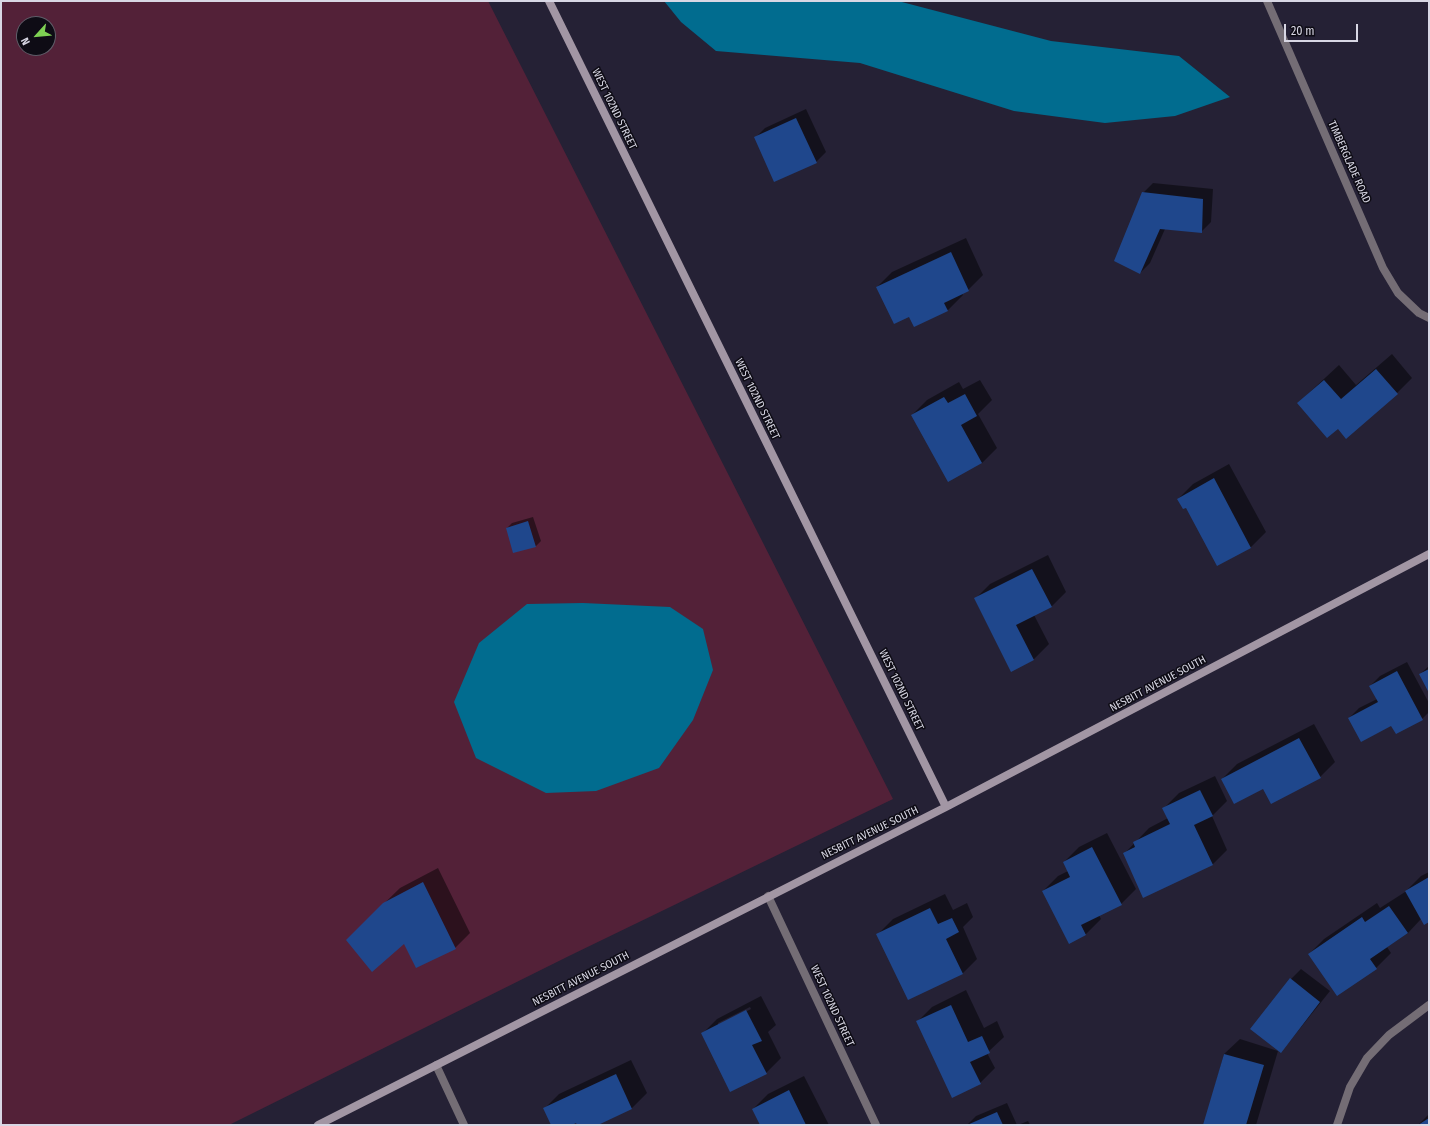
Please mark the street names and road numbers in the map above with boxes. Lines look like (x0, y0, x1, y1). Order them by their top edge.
street label: WEST 102ND STREET (589, 66, 639, 152)
street label: TIMBERGLADE ROAD (1325, 119, 1373, 205)
street label: WEST 102ND STREET (732, 356, 782, 442)
street label: WEST 102ND STREET (876, 647, 926, 733)
street label: NESBITT AVENUE SOUTH (1108, 653, 1208, 715)
street label: NESBITT AVENUE SOUTH (819, 804, 921, 862)
street label: NESBITT AVENUE SOUTH (530, 949, 632, 1009)
street label: WEST 102ND STREET (807, 963, 857, 1049)

